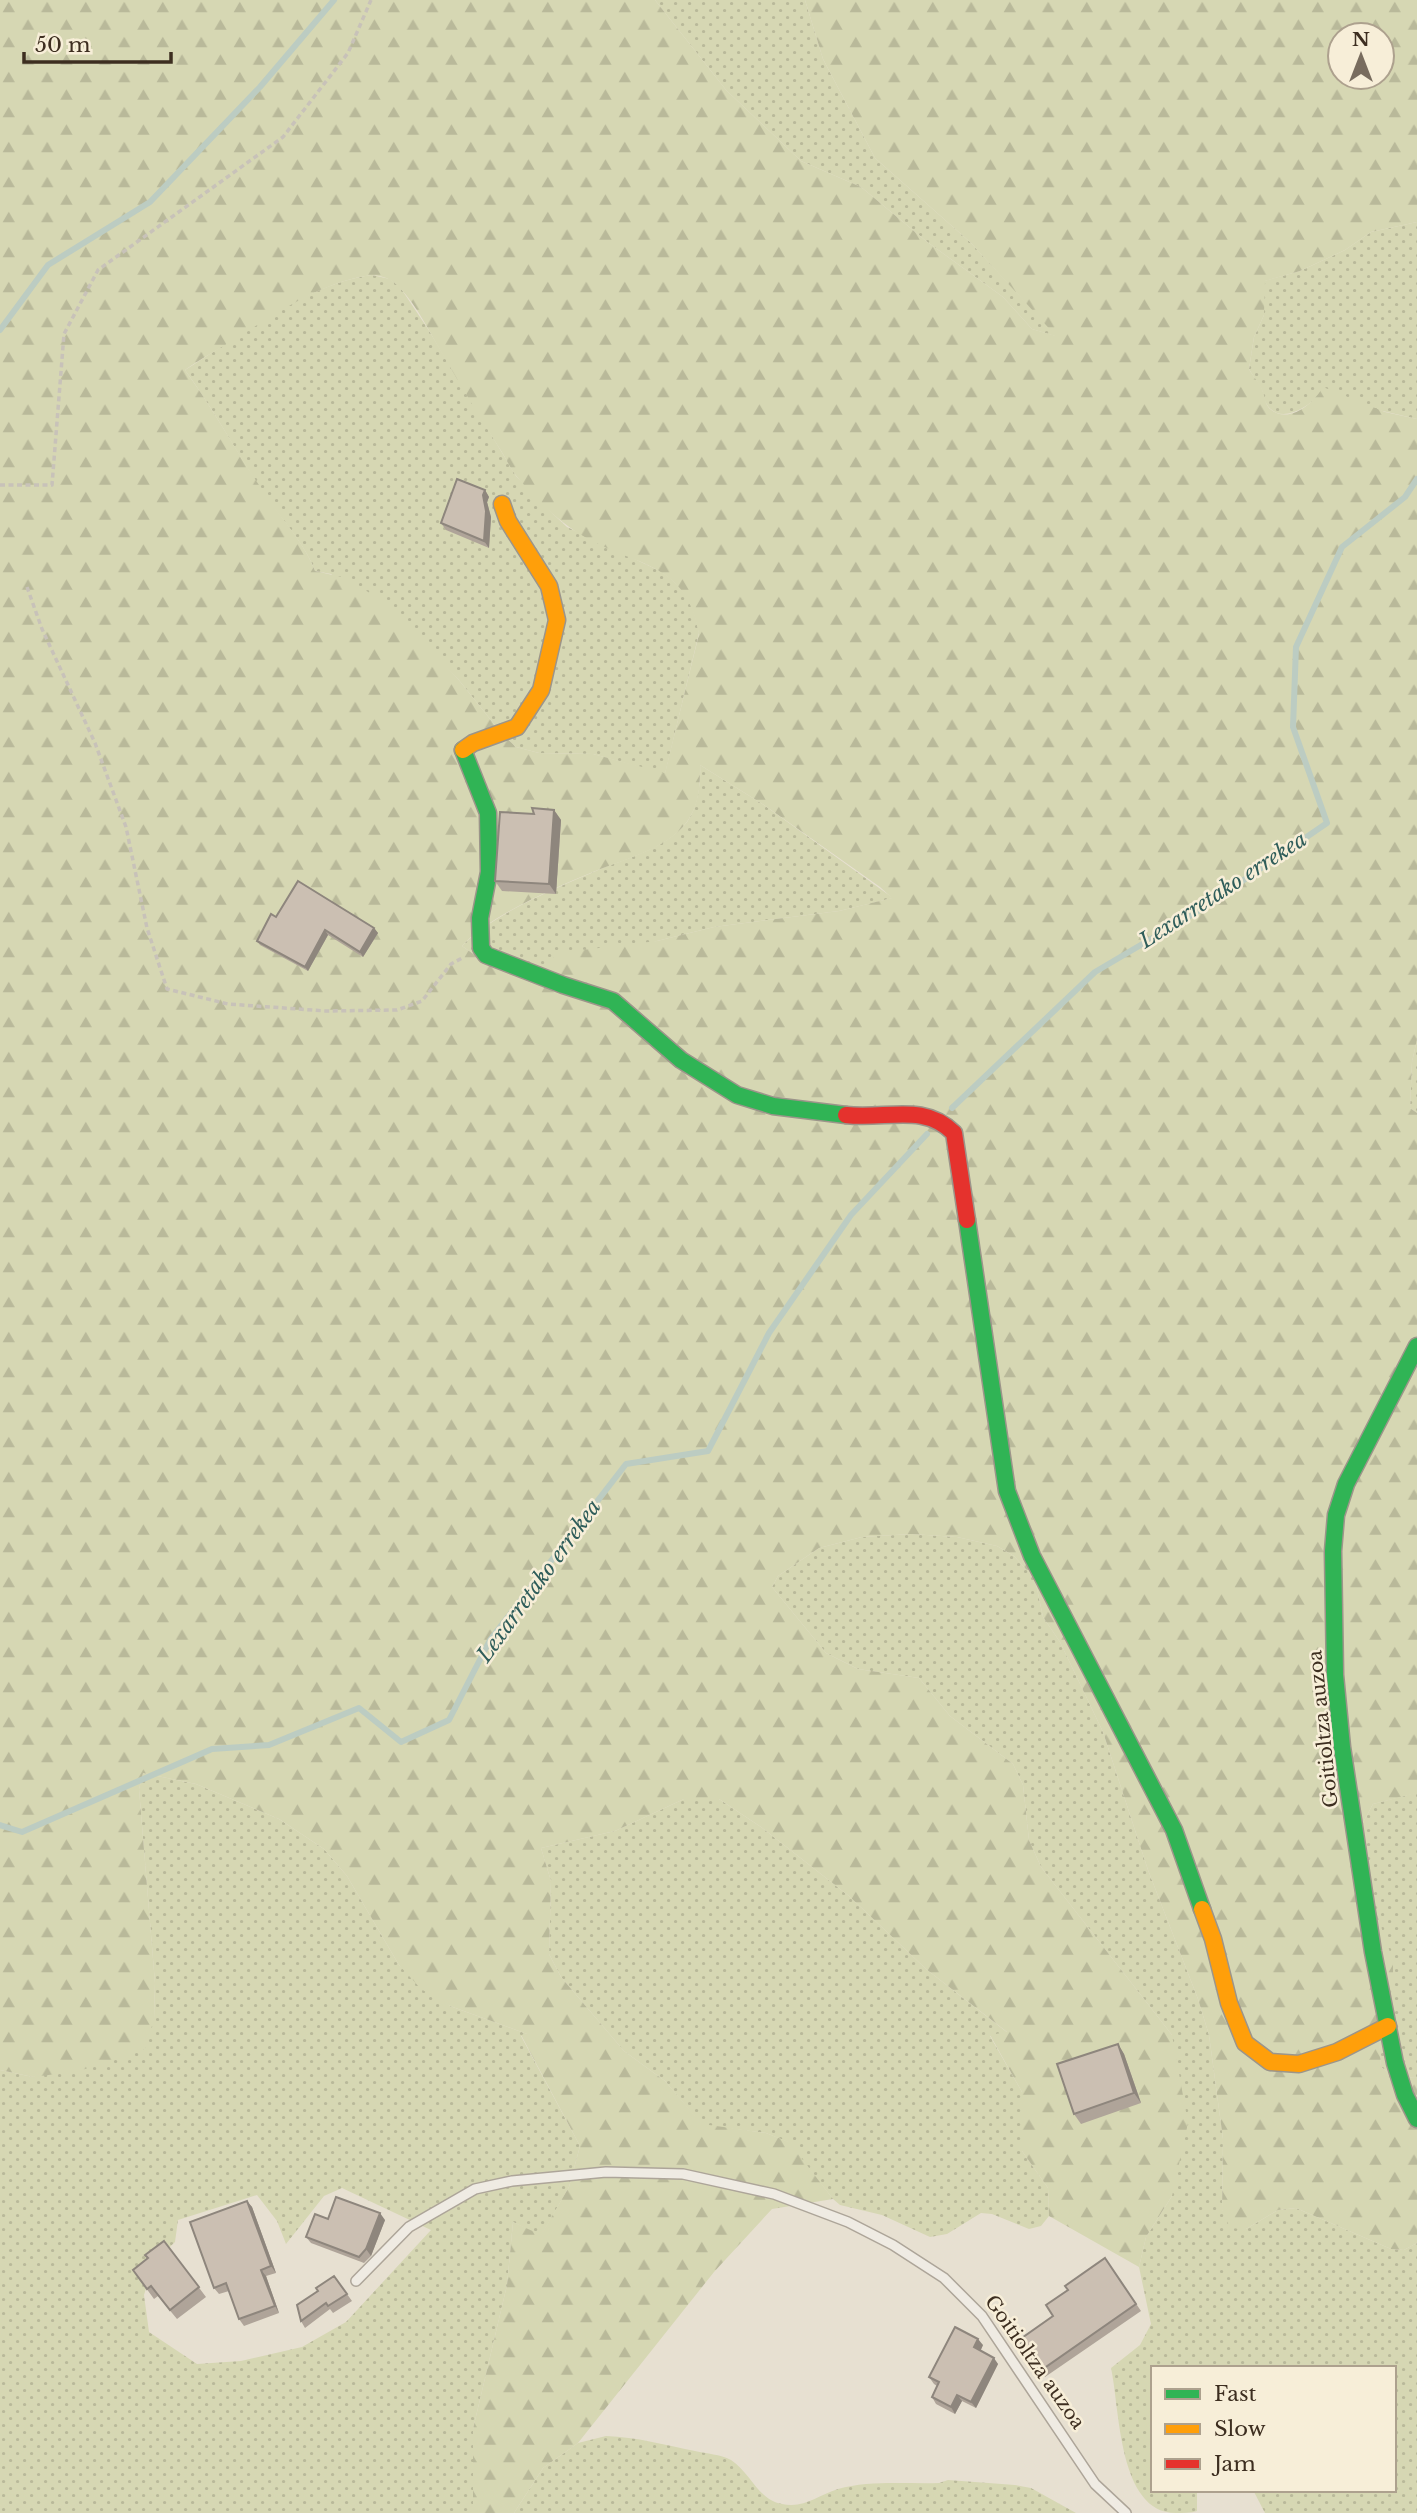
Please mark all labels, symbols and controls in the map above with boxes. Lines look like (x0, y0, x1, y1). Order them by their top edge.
scale bar (24, 21, 172, 65)
north arrow (1326, 21, 1396, 91)
text: N (1352, 28, 1370, 51)
text: 50 m (35, 32, 91, 58)
water label: Lexarretako errekea (1133, 826, 1312, 954)
water label: Lexarretako errekea (471, 1495, 607, 1668)
street label: Goitioltza auzoa (1303, 1649, 1343, 1809)
street label: Goitioltza auzoa (980, 2291, 1090, 2434)
legend (1151, 2366, 1396, 2492)
text: Fast (1214, 2381, 1256, 2407)
text: Slow (1214, 2416, 1266, 2442)
text: Jam (1211, 2451, 1256, 2477)

